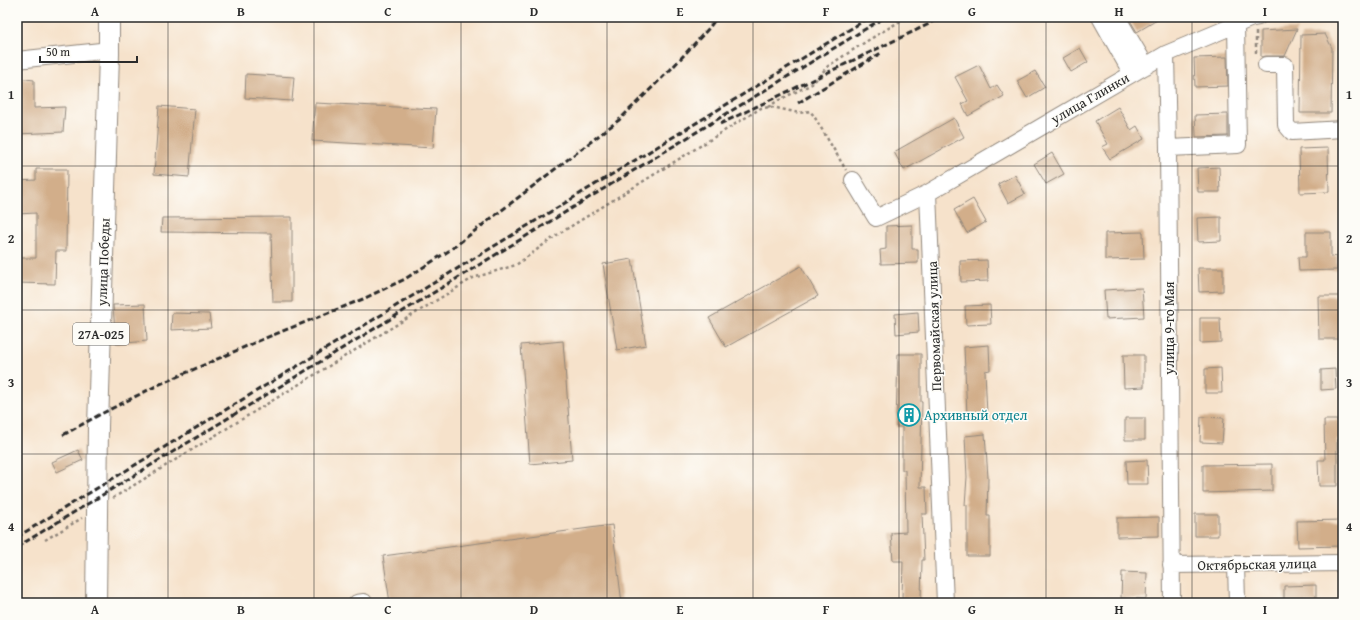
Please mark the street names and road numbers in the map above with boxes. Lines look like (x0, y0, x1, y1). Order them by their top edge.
street label: улица Глинки (1046, 67, 1133, 129)
street label: улица Победы (91, 217, 115, 307)
street label: Первомайская улица (922, 260, 946, 391)
street label: улица 9-го Мая (1159, 281, 1179, 376)
road number: 27А-025 (73, 323, 129, 345)
street label: Октябрьская улица (1197, 553, 1317, 575)

